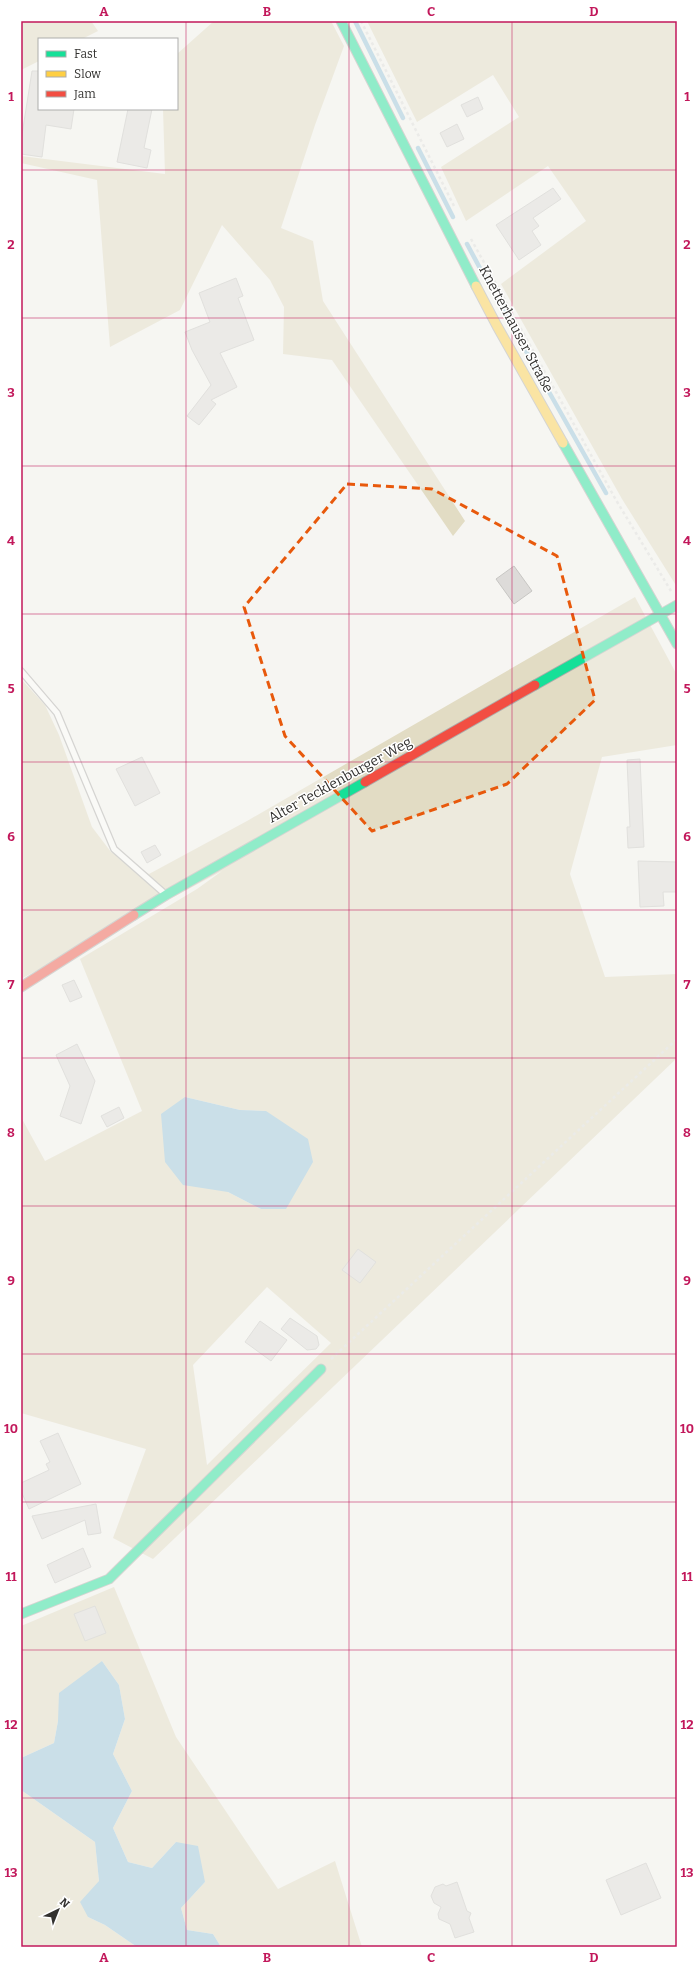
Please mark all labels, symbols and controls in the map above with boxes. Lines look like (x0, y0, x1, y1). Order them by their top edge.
text: A (99, 4, 109, 19)
text: B (263, 4, 271, 19)
text: C (427, 4, 435, 19)
text: D (589, 4, 599, 19)
legend (38, 38, 178, 110)
text: Fast (74, 47, 98, 61)
text: Slow (74, 67, 101, 81)
text: Jam (73, 87, 96, 101)
text: 1 (8, 89, 14, 104)
text: 1 (684, 89, 690, 104)
text: 2 (7, 237, 15, 252)
text: 2 (683, 237, 691, 252)
street label: Knetterhauser Straße (475, 263, 557, 395)
text: 3 (7, 385, 15, 400)
text: 3 (683, 385, 691, 400)
text: 4 (7, 533, 15, 548)
text: 4 (683, 533, 691, 548)
text: 5 (7, 681, 15, 696)
text: 5 (683, 681, 691, 696)
street label: Alter Tecklenburger Weg (265, 733, 415, 827)
text: 6 (7, 829, 15, 844)
text: 6 (683, 829, 691, 844)
text: 7 (8, 977, 15, 992)
text: 7 (684, 977, 691, 992)
text: 8 (7, 1125, 15, 1140)
text: 8 (683, 1125, 691, 1140)
text: 9 (7, 1273, 15, 1288)
text: 9 (683, 1273, 691, 1288)
text: 10 (4, 1421, 18, 1436)
text: 10 (680, 1421, 694, 1436)
text: 11 (5, 1569, 17, 1584)
text: 11 (681, 1569, 693, 1584)
text: 12 (5, 1717, 17, 1732)
text: 12 (681, 1717, 693, 1732)
text: 13 (4, 1865, 18, 1880)
text: 13 (680, 1865, 694, 1880)
north arrow (38, 1890, 78, 1930)
text: N (57, 1895, 72, 1911)
text: A (99, 1950, 109, 1965)
text: B (263, 1950, 271, 1965)
text: C (427, 1950, 435, 1965)
text: D (589, 1950, 599, 1965)

